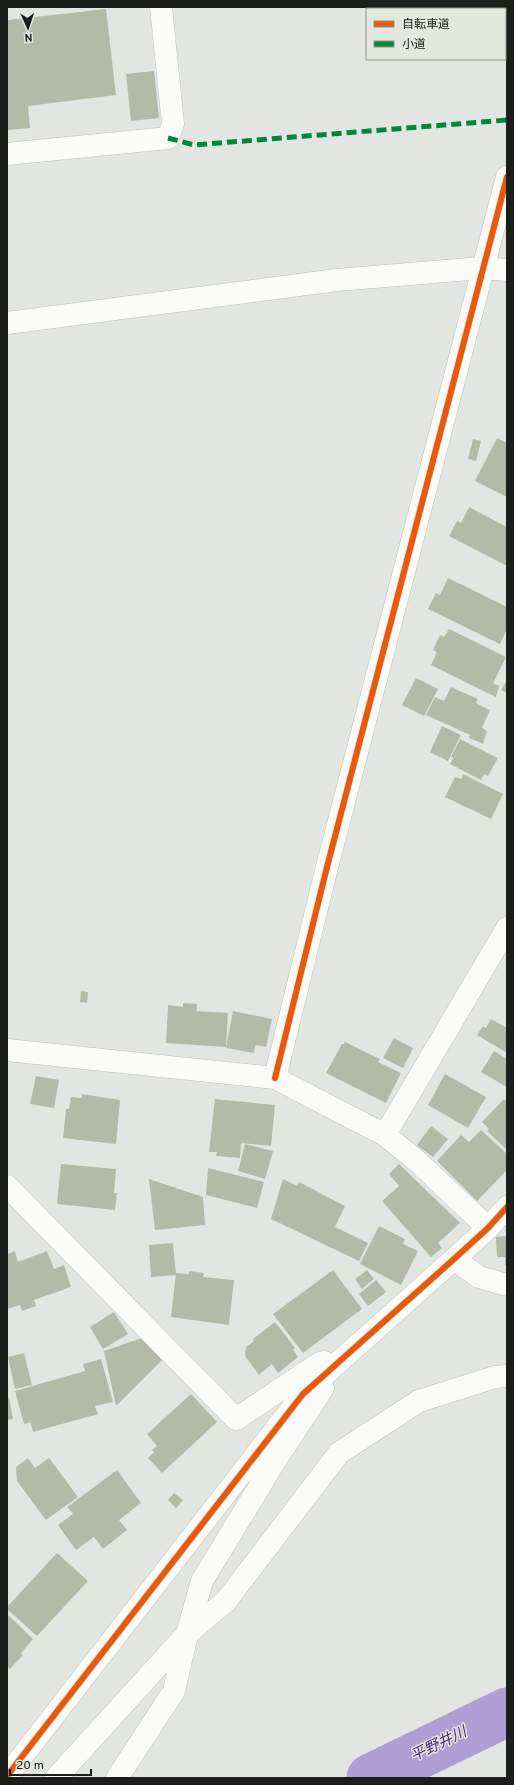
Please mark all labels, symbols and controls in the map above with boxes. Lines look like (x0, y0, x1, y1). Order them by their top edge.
north arrow (8, 8, 48, 48)
legend (366, 8, 506, 60)
text: 自転車道 (402, 17, 450, 33)
text: N (24, 30, 33, 44)
text: 小道 (402, 37, 426, 53)
water label: 平野井川 (408, 1722, 472, 1767)
scale bar (10, 1751, 91, 1777)
text: 20 m (16, 1758, 44, 1774)

